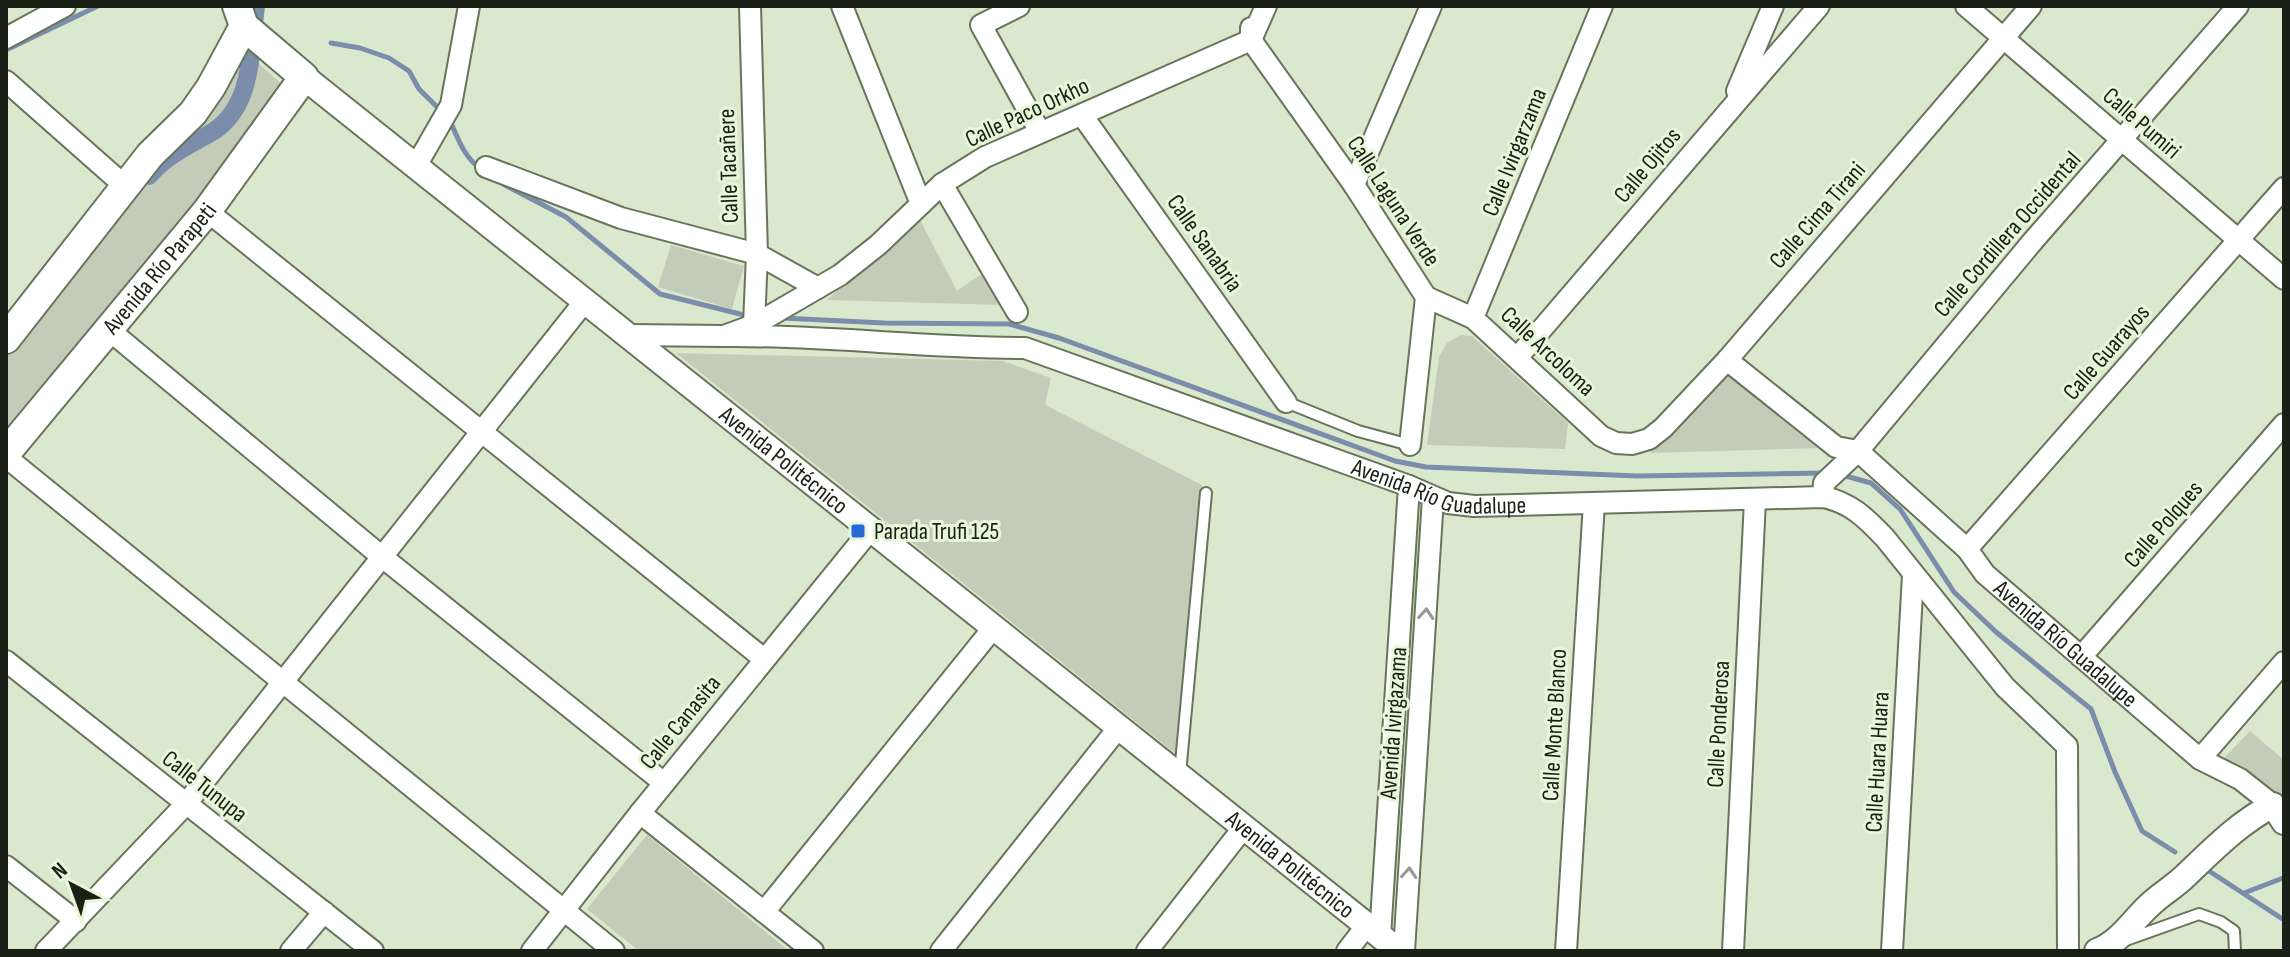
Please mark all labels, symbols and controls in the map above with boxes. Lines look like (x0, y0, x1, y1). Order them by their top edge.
street label: Calle Paco Orkho (961, 71, 1094, 154)
street label: Calle Pumiri (2097, 82, 2187, 165)
street label: Calle Ivirgarzama (1476, 84, 1553, 220)
street label: Calle Tacañere (712, 108, 745, 224)
street label: Calle Ojitos (1608, 122, 1687, 209)
street label: Calle Laguna Verde (1341, 131, 1447, 272)
street label: Calle Cordillera Occidental (1928, 146, 2087, 323)
street label: Calle Cima Tirani (1763, 156, 1872, 275)
street label: Calle Sanabria (1160, 189, 1249, 298)
street label: Avenida Río Parapeti (96, 198, 223, 341)
street label: Calle Guarayos (2057, 299, 2156, 406)
street label: Calle Arcoloma (1494, 300, 1601, 402)
street label: Avenida Politécnico (713, 400, 854, 521)
street label: Avenida Río Guadalupe (1347, 452, 1527, 521)
street label: Calle Polques (2118, 475, 2209, 574)
place label: Parada Trufi 125 (874, 517, 999, 546)
marker: Parada Trufi 125 (849, 522, 867, 540)
street label: Avenida Río Guadalupe (1987, 573, 2143, 714)
one-way arrow (1417, 607, 1434, 620)
street label: Avenida Ivirgazama (1374, 646, 1413, 801)
street label: Calle Monte Blanco (1536, 648, 1573, 802)
street label: Calle Ponderosa (1701, 660, 1736, 788)
street label: Calle Canasita (634, 670, 727, 775)
street label: Calle Huara Huara (1859, 691, 1896, 833)
street label: Calle Tunupa (156, 744, 253, 829)
street label: Avenida Politécnico (1219, 804, 1360, 925)
north arrow (32, 845, 112, 925)
text: N (47, 857, 73, 885)
one-way arrow (1400, 866, 1417, 879)

